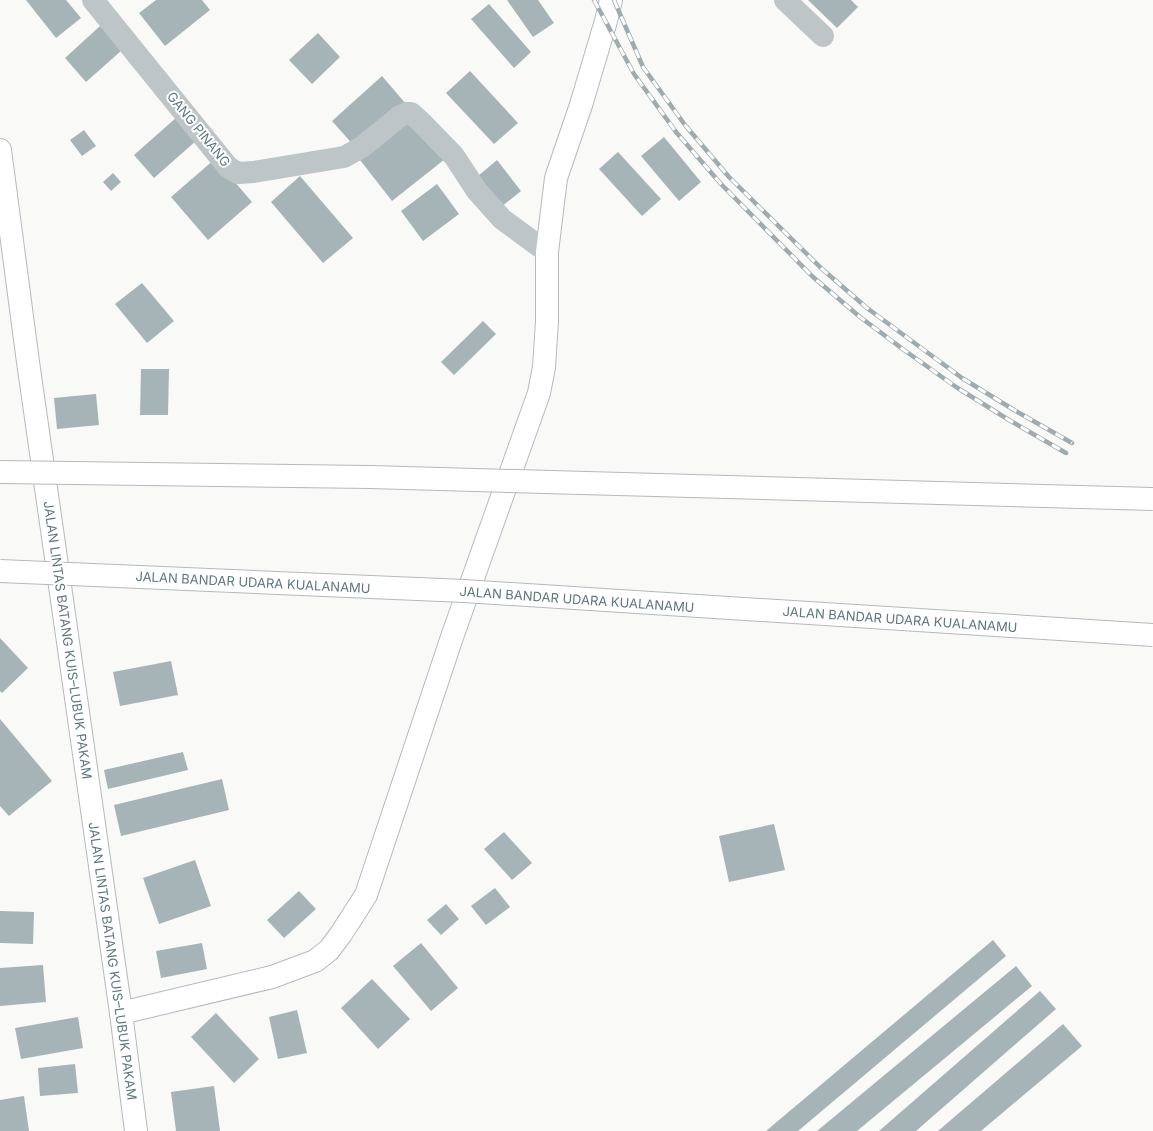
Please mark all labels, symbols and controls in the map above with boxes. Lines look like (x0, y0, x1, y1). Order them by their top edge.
street label: GANG PINANG (164, 88, 234, 170)
street label: JALAN LINTAS BATANG KUIS–LUBUK PAKAM (41, 500, 95, 780)
street label: JALAN BANDAR UDARA KUALANAMU (135, 568, 371, 596)
street label: JALAN BANDAR UDARA KUALANAMU (459, 583, 695, 615)
street label: JALAN BANDAR UDARA KUALANAMU (782, 603, 1018, 635)
street label: JALAN LINTAS BATANG KUIS–LUBUK PAKAM (86, 821, 140, 1101)

